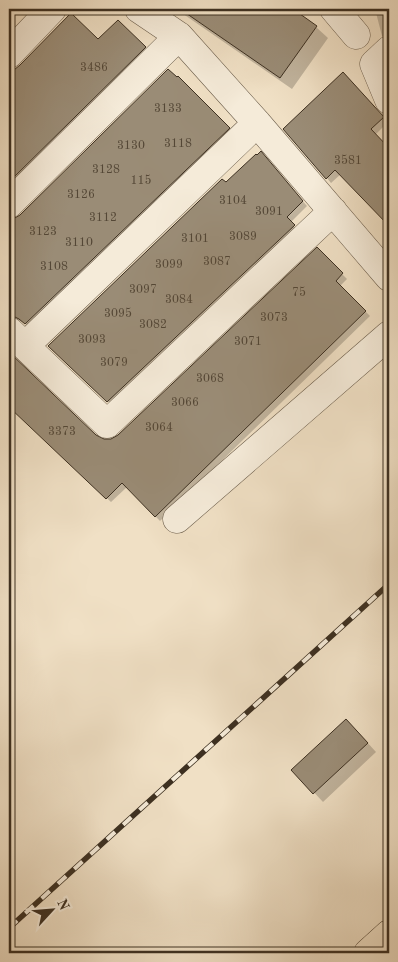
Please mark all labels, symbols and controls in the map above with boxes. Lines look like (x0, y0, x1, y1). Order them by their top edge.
house number: 3486 (80, 62, 108, 74)
house number: 3133 (154, 103, 182, 115)
house number: 3118 (164, 138, 192, 150)
house number: 3130 (117, 140, 145, 152)
house number: 3581 (334, 154, 362, 167)
house number: 3128 (92, 164, 120, 176)
house number: 115 (131, 174, 151, 187)
house number: 3126 (67, 189, 95, 201)
house number: 3104 (219, 195, 247, 207)
house number: 3091 (255, 206, 283, 218)
house number: 3112 (89, 212, 117, 224)
house number: 3123 (29, 226, 57, 238)
house number: 3089 (229, 231, 257, 243)
house number: 3101 (181, 233, 209, 245)
house number: 3110 (65, 237, 93, 249)
house number: 3087 (203, 256, 231, 268)
house number: 3099 (155, 259, 183, 271)
house number: 3108 (40, 261, 68, 273)
house number: 3097 (129, 284, 157, 296)
house number: 75 (292, 286, 306, 299)
house number: 3084 (165, 294, 193, 306)
house number: 3095 (104, 307, 132, 320)
house number: 3073 (260, 312, 288, 324)
house number: 3082 (139, 319, 167, 331)
house number: 3093 (78, 334, 106, 346)
house number: 3071 (234, 336, 262, 348)
house number: 3079 (100, 357, 128, 369)
house number: 3068 (196, 373, 224, 385)
house number: 3066 (171, 397, 199, 409)
house number: 3064 (145, 422, 173, 434)
house number: 3373 (48, 426, 76, 438)
north arrow (28, 884, 78, 934)
text: N (54, 897, 72, 913)

